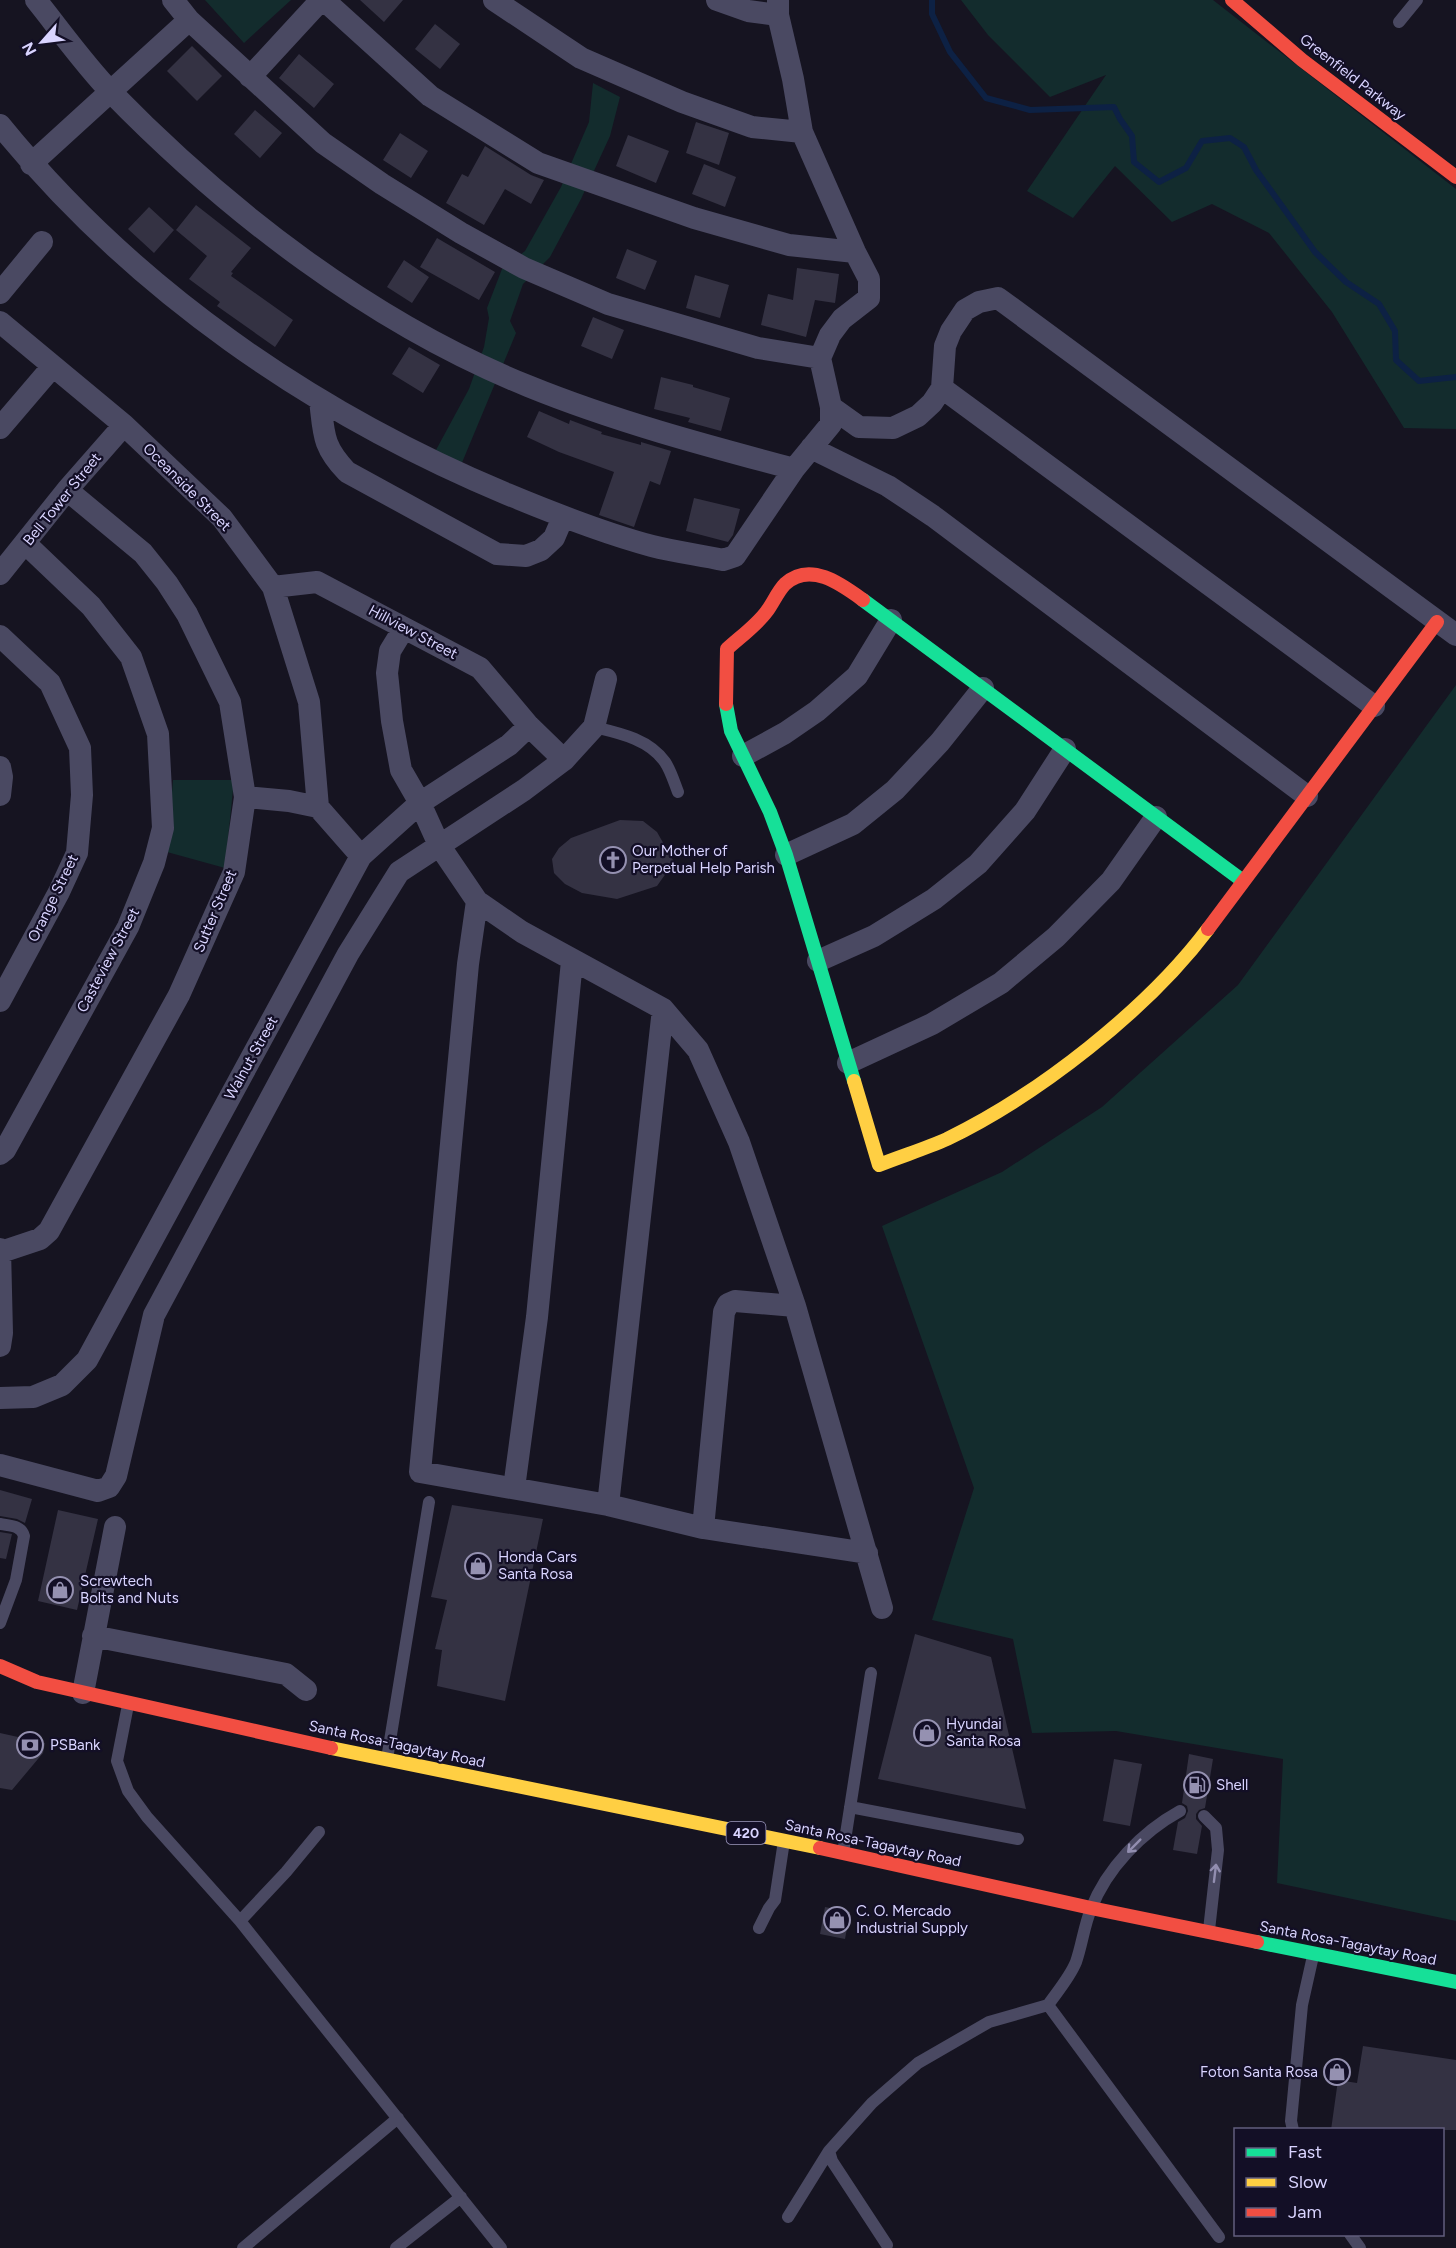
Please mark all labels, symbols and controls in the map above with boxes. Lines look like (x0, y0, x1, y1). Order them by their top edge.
north arrow (12, 12, 72, 72)
street label: Greenfield Parkway (1296, 30, 1410, 124)
text: N (18, 39, 40, 59)
street label: Oceanside Street (139, 439, 235, 535)
street label: Bell Tower Street (19, 449, 105, 549)
street label: Hillview Street (365, 601, 461, 663)
place label: Our Mother of Perpetual Help Parish (632, 842, 775, 877)
church icon: Our Mother of Perpetual Help Parish (598, 845, 628, 875)
street label: Orange Street (24, 851, 82, 945)
street label: Sutter Street (190, 867, 241, 955)
street label: Casteview Street (73, 904, 143, 1015)
street label: Walnut Street (221, 1013, 282, 1103)
place label: Honda Cars Santa Rosa (498, 1548, 577, 1583)
shop icon: Honda Cars Santa Rosa (463, 1551, 493, 1581)
place label: Screwtech Bolts and Nuts (80, 1572, 179, 1607)
shop icon: Screwtech Bolts and Nuts (45, 1575, 75, 1605)
place label: Hyundai Santa Rosa (946, 1715, 1021, 1750)
street label: Santa Rosa-Tagaytay Road (307, 1717, 487, 1771)
shop icon: Hyundai Santa Rosa (912, 1718, 942, 1748)
bank icon: PSBank (15, 1730, 45, 1760)
place label: PSBank (50, 1736, 101, 1754)
fuel station icon: Shell (1182, 1770, 1212, 1800)
place label: Shell (1216, 1776, 1248, 1794)
street label: Santa Rosa-Tagaytay Road (783, 1816, 963, 1870)
road number: 420 (726, 1822, 766, 1844)
one-way arrow (1127, 1839, 1141, 1854)
one-way arrow (1210, 1863, 1221, 1883)
place label: C. O. Mercado Industrial Supply (856, 1902, 968, 1937)
shop icon: C. O. Mercado Industrial Supply (822, 1905, 852, 1935)
street label: Santa Rosa-Tagaytay Road (1258, 1917, 1438, 1969)
shop icon: Foton Santa Rosa (1322, 2057, 1352, 2087)
place label: Foton Santa Rosa (1200, 2063, 1318, 2081)
legend (1234, 2128, 1444, 2236)
text: Fast (1288, 2141, 1322, 2163)
text: Slow (1288, 2171, 1327, 2193)
text: Jam (1288, 2201, 1322, 2223)

